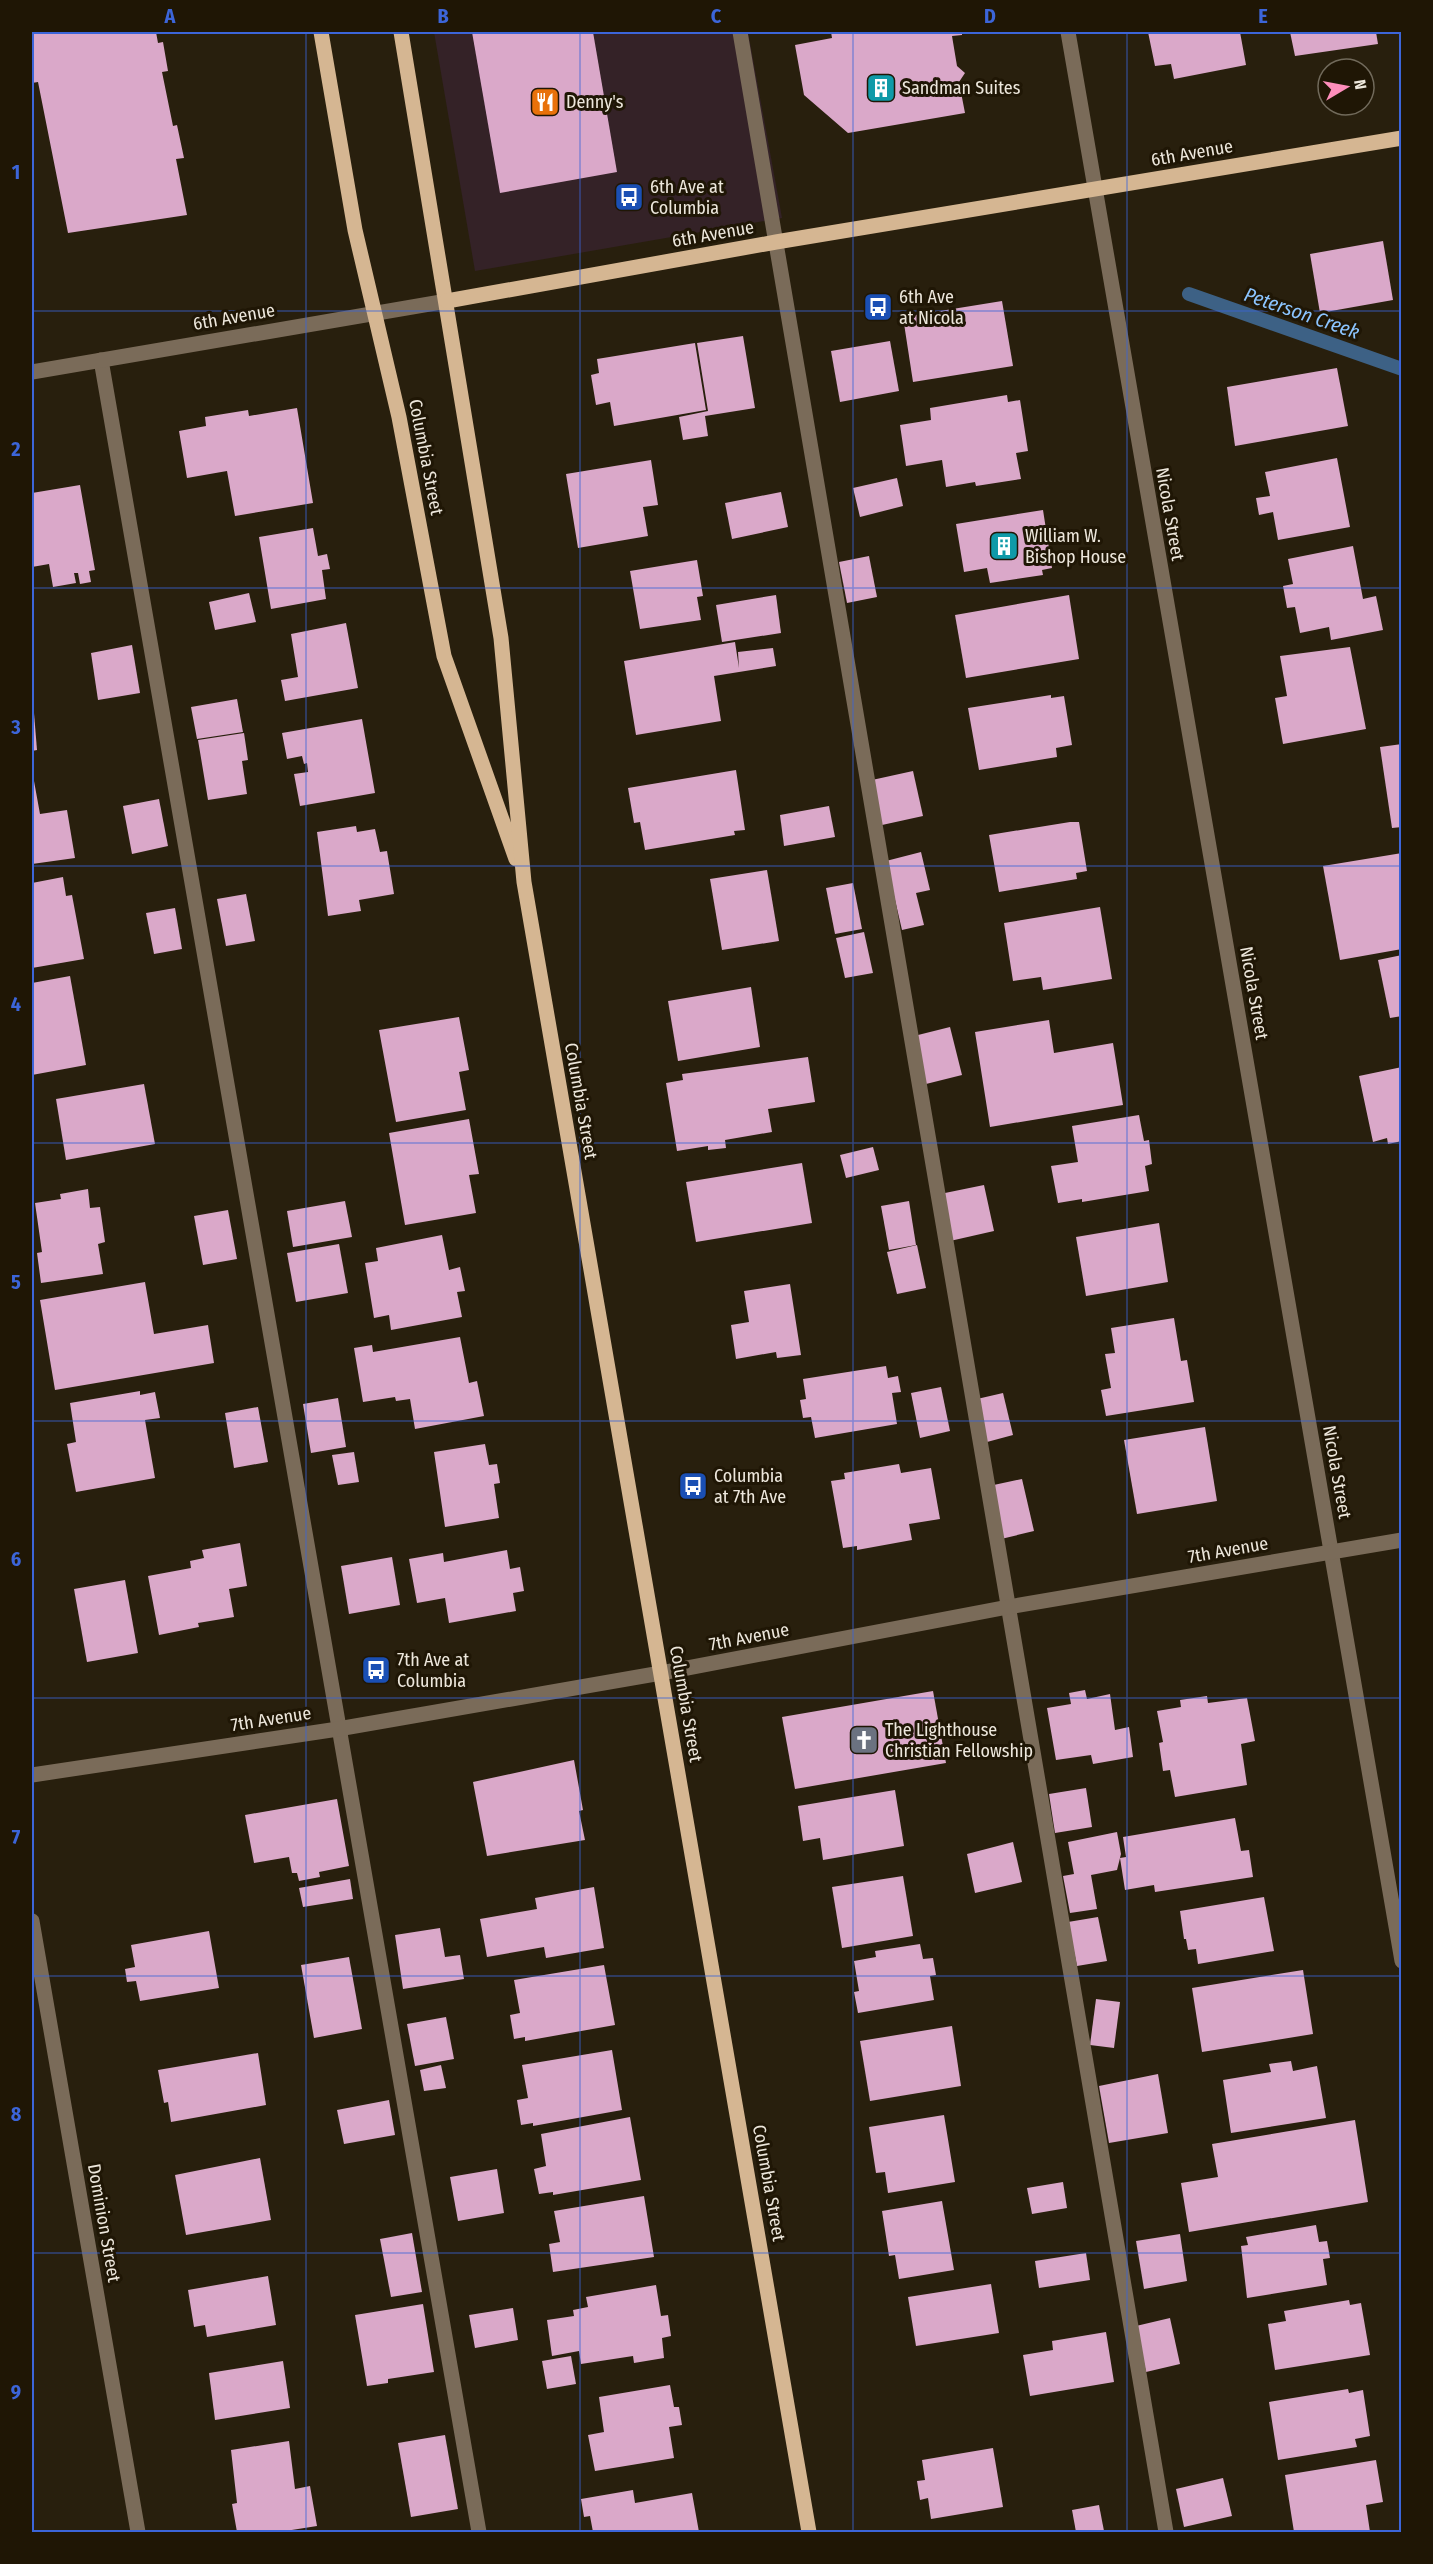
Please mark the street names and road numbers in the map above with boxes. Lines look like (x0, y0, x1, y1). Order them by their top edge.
street label: 6th Avenue (1149, 135, 1235, 171)
street label: 6th Avenue (670, 216, 756, 252)
street label: 6th Avenue (191, 299, 277, 335)
street label: Columbia Street (404, 397, 448, 517)
street label: Nicola Street (1151, 466, 1189, 562)
street label: Nicola Street (1235, 945, 1273, 1041)
street label: Columbia Street (560, 1041, 602, 1161)
street label: Nicola Street (1318, 1424, 1356, 1520)
street label: 7th Avenue (1186, 1532, 1270, 1568)
street label: 7th Avenue (707, 1618, 791, 1656)
street label: Columbia Street (665, 1644, 707, 1764)
street label: 7th Avenue (229, 1702, 313, 1736)
street label: Columbia Street (748, 2123, 790, 2243)
street label: Dominion Street (83, 2162, 125, 2284)

